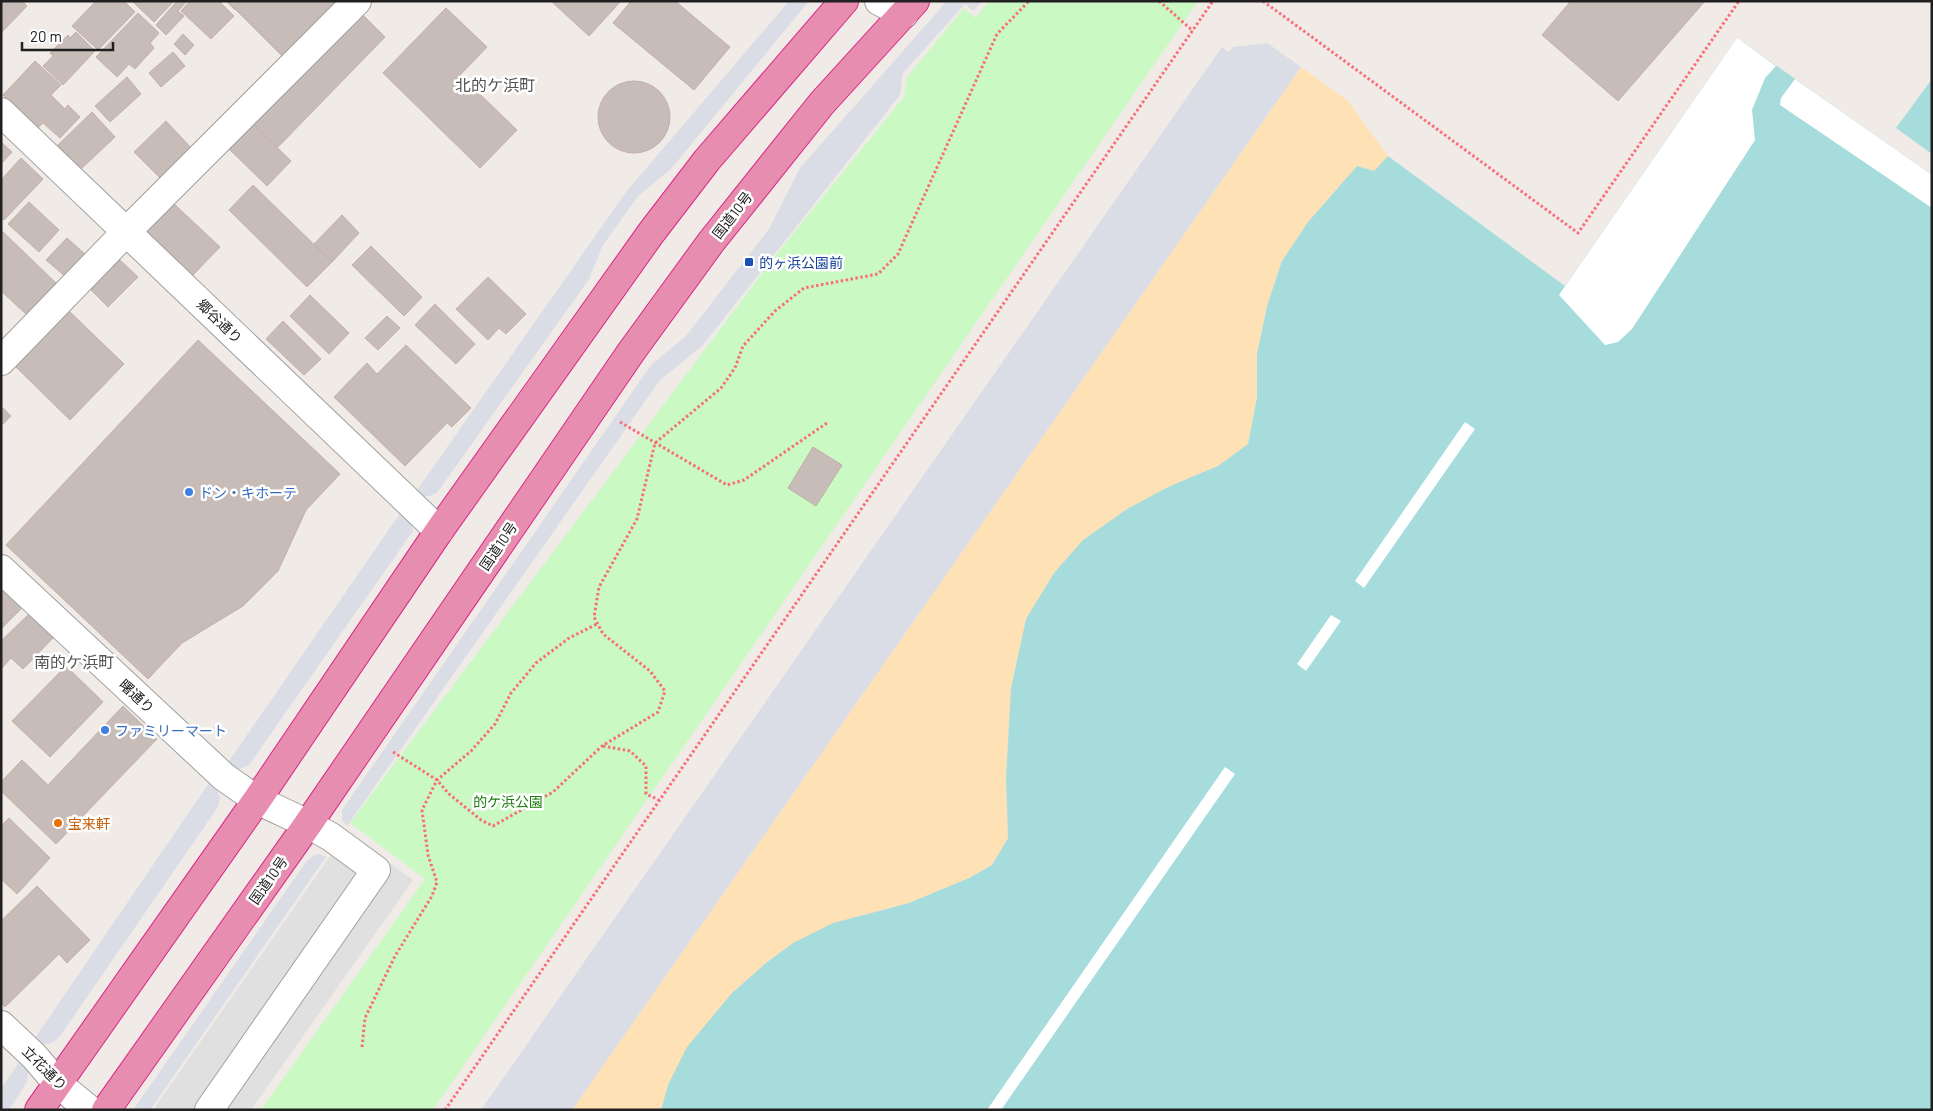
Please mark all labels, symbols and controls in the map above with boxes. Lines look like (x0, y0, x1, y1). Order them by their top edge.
scale bar (22, 20, 114, 52)
text: 20 m (30, 27, 62, 45)
district label: 北的ケ浜町 (455, 75, 535, 94)
street label: 国道10号 (708, 188, 756, 242)
place label: 的ヶ浜公園前 (759, 254, 843, 271)
marker: 的ヶ浜公園前 (743, 256, 755, 268)
street label: 郷谷通り (194, 295, 246, 347)
place label: ドン・キホーテ (199, 484, 297, 501)
marker: ドン・キホーテ (183, 486, 195, 498)
street label: 国道10号 (476, 519, 520, 573)
district label: 南的ケ浜町 (34, 652, 114, 671)
street label: 曙通り (116, 675, 158, 717)
place label: ファミリーマート (115, 722, 227, 739)
marker: ファミリーマート (99, 724, 111, 736)
park label: 的ケ浜公園 (473, 793, 543, 810)
place label: 宝来軒 (68, 815, 110, 832)
marker: 宝来軒 (52, 817, 64, 829)
street label: 国道10号 (245, 853, 291, 907)
street label: 立花通り (19, 1042, 71, 1094)

